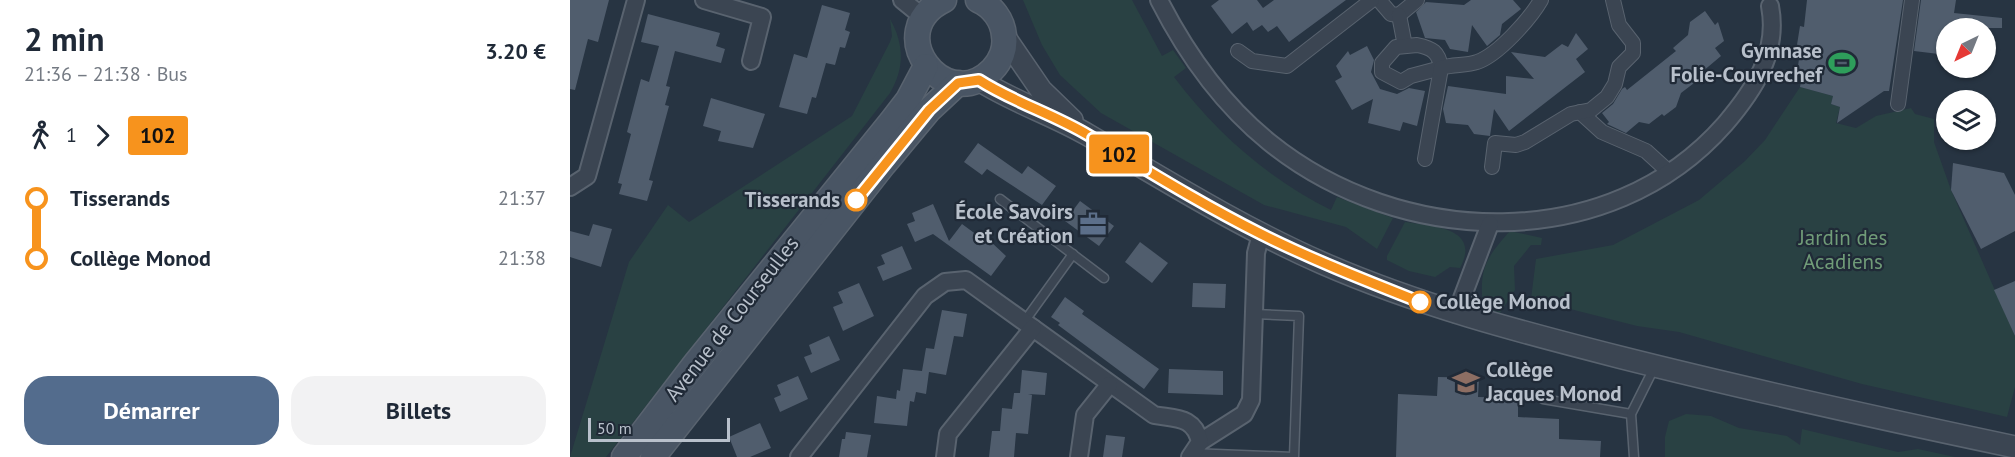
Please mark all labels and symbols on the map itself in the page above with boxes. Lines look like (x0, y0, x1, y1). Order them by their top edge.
north arrow (1936, 18, 1996, 78)
place label: Gymnase Folie-Couvrechef (1671, 37, 1823, 88)
sports icon: Gymnase Folie-Couvrechef (1827, 48, 1857, 78)
line badge: 102 (1084, 134, 1154, 174)
place label: Tisserands (745, 186, 840, 213)
marker: Tisserands (845, 189, 867, 211)
place label: École Savoirs et Création (955, 198, 1073, 249)
office icon: École Savoirs et Création (1078, 209, 1108, 239)
park label: Jardin des Acadiens (1798, 224, 1887, 275)
street label: Avenue de Courseulles (659, 231, 805, 407)
place label: Collège Monod (1436, 288, 1571, 315)
marker: Collège Monod (1409, 291, 1431, 313)
place label: Collège Jacques Monod (1485, 356, 1622, 407)
school or university icon: Collège Jacques Monod (1451, 367, 1481, 397)
scale bar (588, 415, 730, 442)

